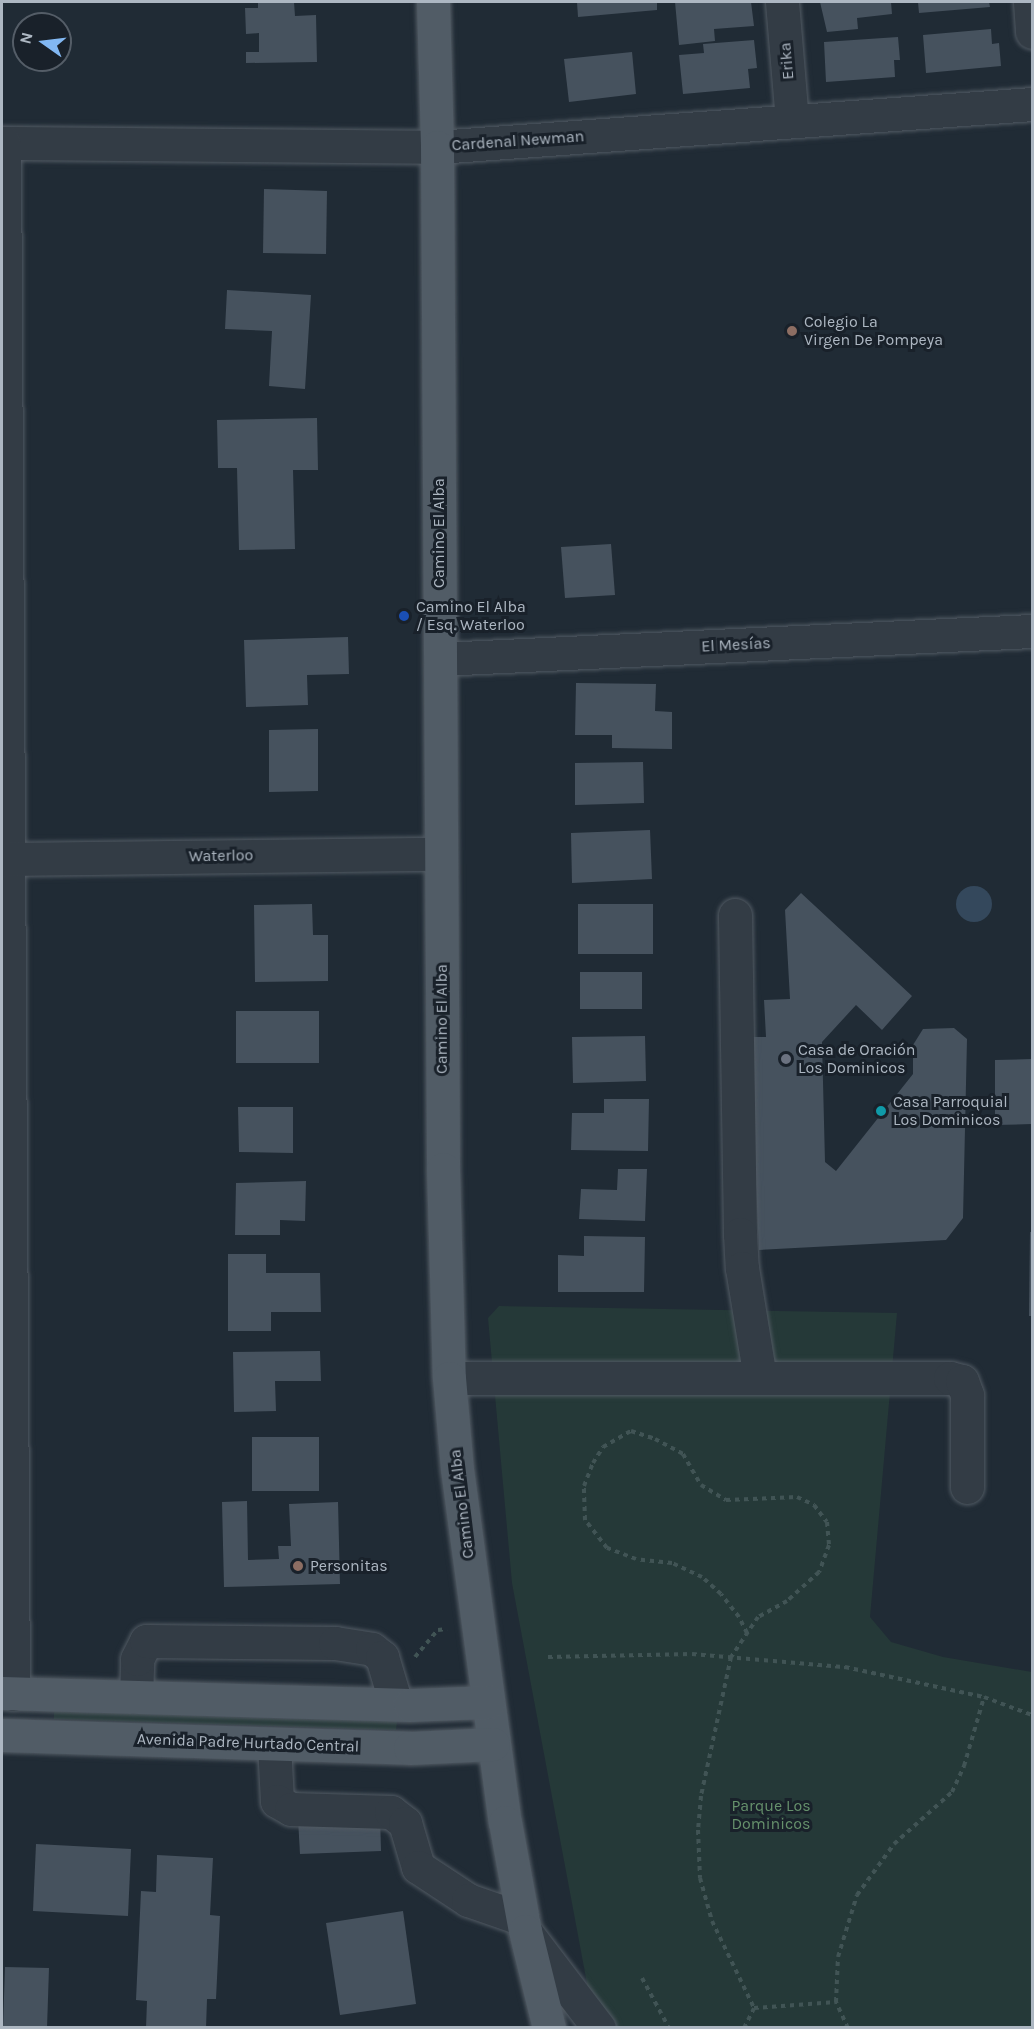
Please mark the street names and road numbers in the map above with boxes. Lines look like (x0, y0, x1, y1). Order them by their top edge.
street label: Erika (776, 42, 798, 80)
street label: Cardenal Newman (451, 127, 585, 155)
street label: Camino El Alba (429, 478, 449, 588)
street label: El Mesías (701, 634, 771, 656)
street label: Waterloo (189, 846, 253, 866)
street label: Camino El Alba (432, 964, 452, 1074)
street label: Camino El Alba (446, 1448, 478, 1560)
street label: Avenida Padre Hurtado Central (137, 1730, 359, 1756)

